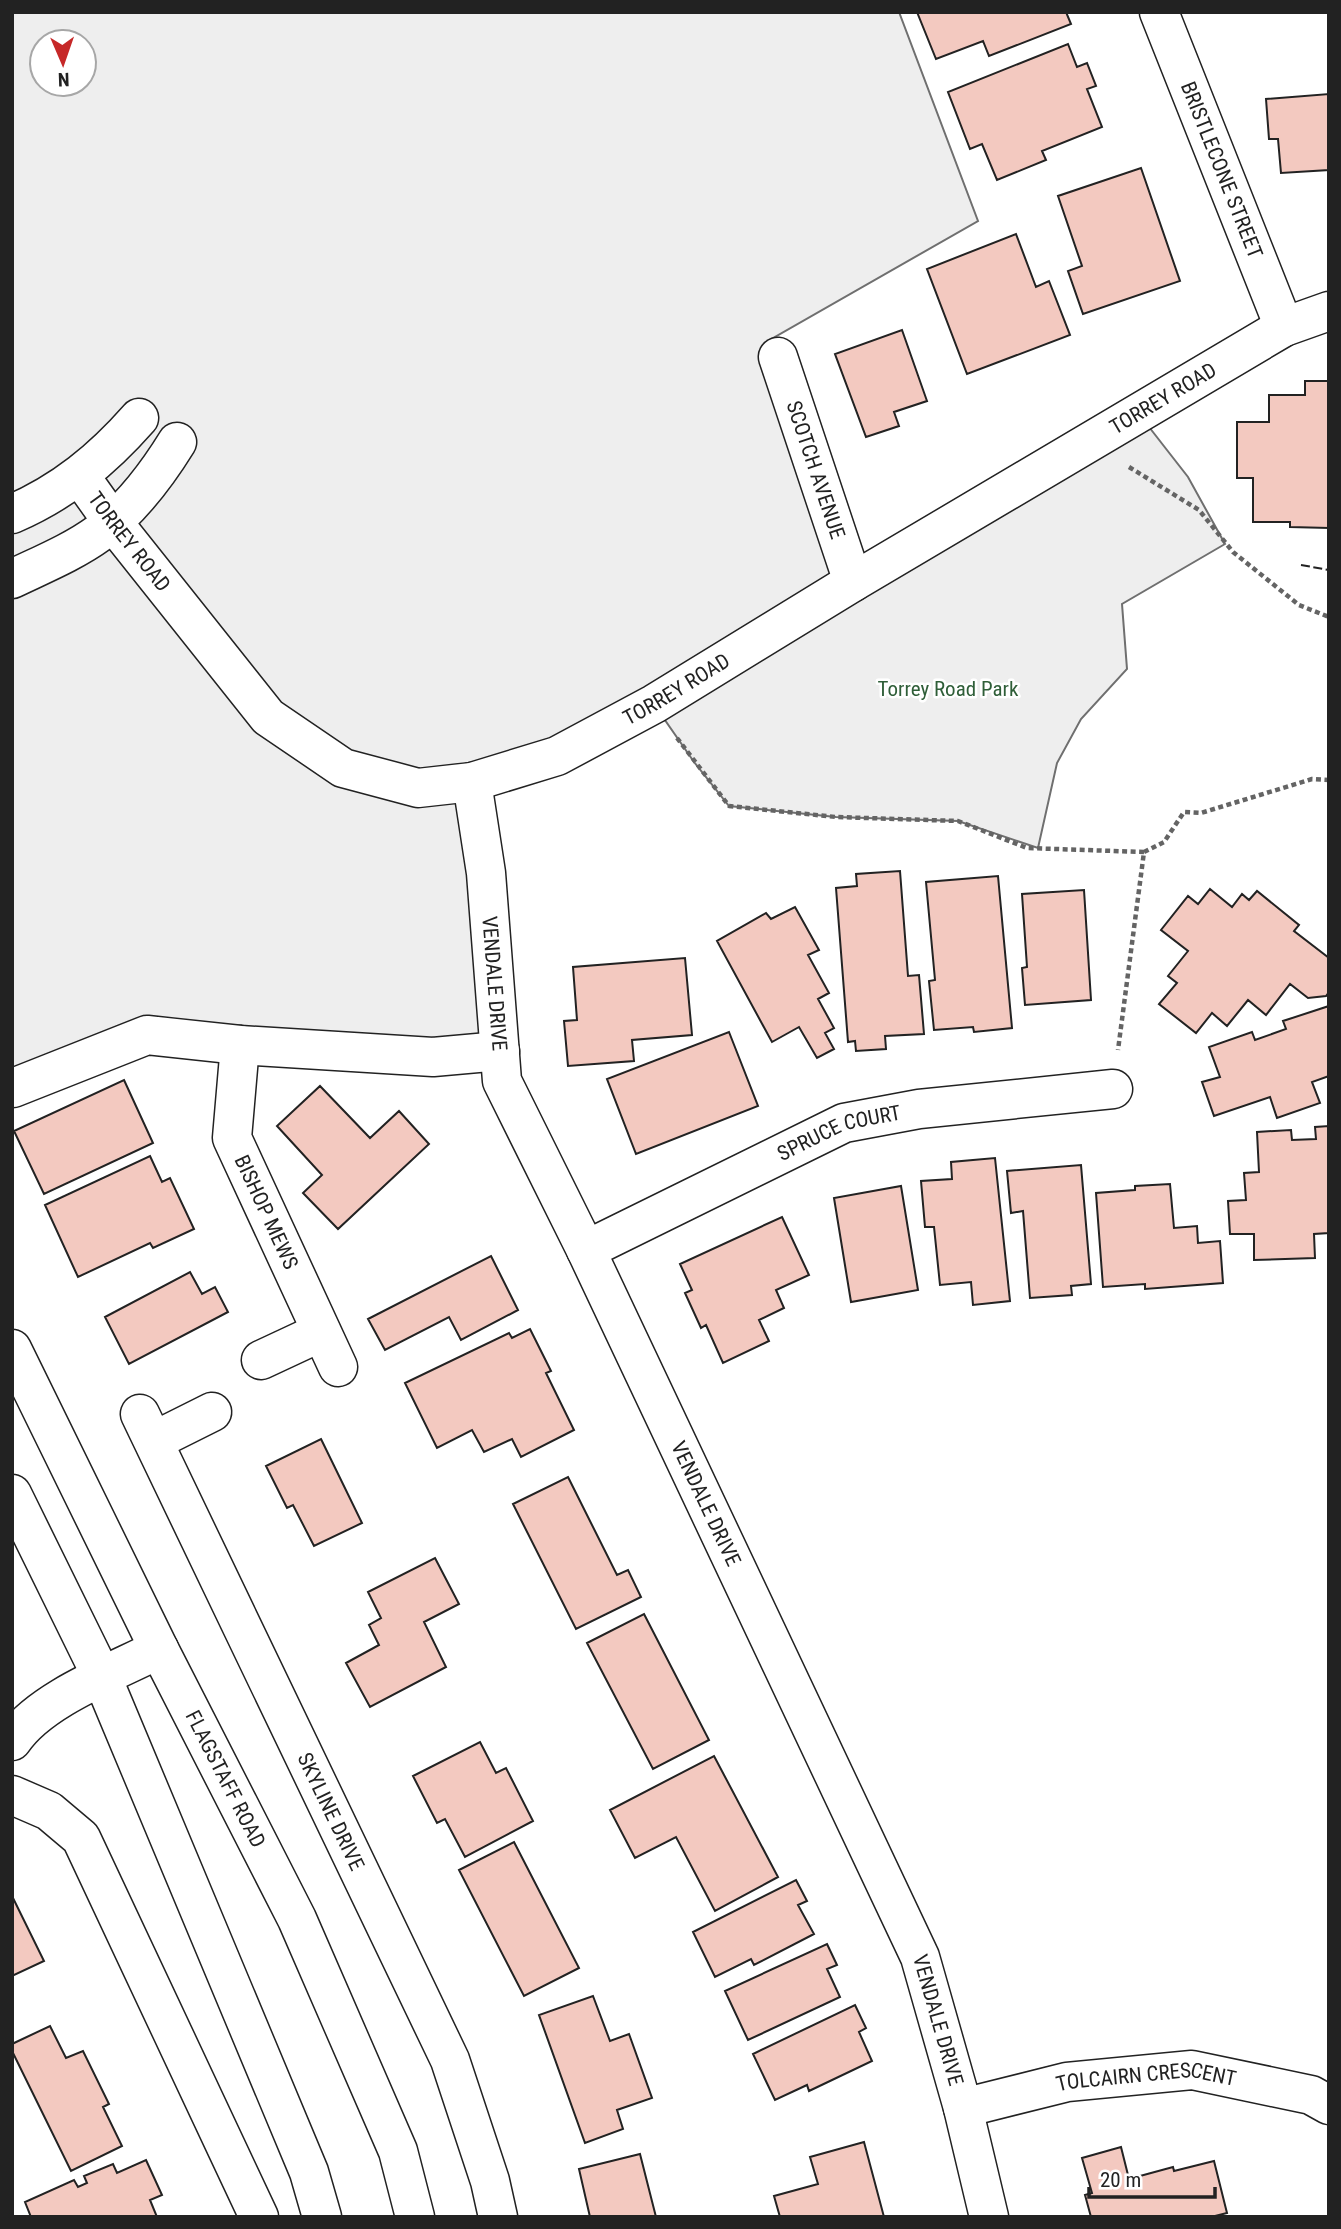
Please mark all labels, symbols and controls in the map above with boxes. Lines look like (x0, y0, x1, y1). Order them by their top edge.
north arrow (28, 28, 98, 98)
text: N (57, 68, 70, 91)
street label: BRISTLECONE STREET (1176, 78, 1268, 262)
street label: TORREY ROAD (1105, 358, 1221, 439)
street label: SCOTCH AVENUE (781, 398, 850, 542)
street label: TORREY ROAD (83, 487, 175, 596)
street label: TORREY ROAD (619, 649, 734, 730)
park label: Torrey Road Park (878, 677, 1019, 701)
street label: VENDALE DRIVE (477, 915, 512, 1052)
street label: SPRUCE COURT (773, 1101, 903, 1166)
street label: BISHOP MEWS (230, 1151, 303, 1273)
street label: VENDALE DRIVE (666, 1438, 746, 1570)
street label: FLAGSTAFF ROAD (180, 1706, 270, 1851)
street label: SKYLINE DRIVE (292, 1749, 369, 1874)
street label: VENDALE DRIVE (908, 1952, 968, 2088)
street label: TOLCAIRN CRESCENT (1054, 2058, 1238, 2096)
scale bar (1089, 2156, 1215, 2200)
text: 20 m (1100, 2168, 1141, 2192)

